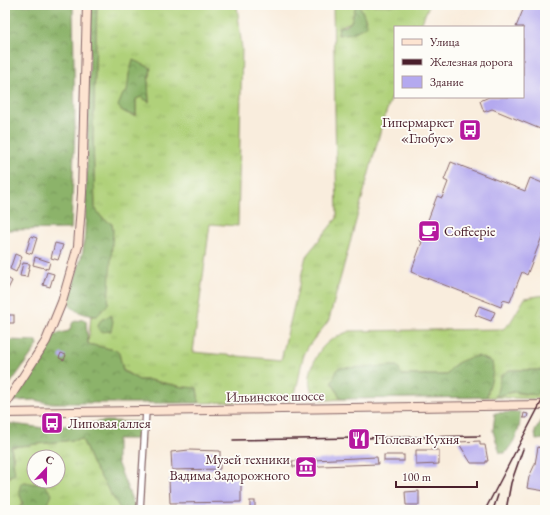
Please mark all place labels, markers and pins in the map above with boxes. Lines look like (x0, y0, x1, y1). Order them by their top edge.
place label: Гипермаркет «Глобус» (382, 113, 454, 147)
bus stop icon: Гипермаркет «Глобус» (457, 117, 483, 143)
cafe icon: Coffeepie (416, 218, 442, 244)
place label: Coffeepie (444, 222, 496, 240)
bus stop icon: Липовая аллея (39, 410, 65, 436)
place label: Липовая аллея (68, 414, 151, 432)
restaurant icon: Полевая Кухня (346, 426, 372, 452)
place label: Полевая Кухня (374, 430, 459, 448)
place label: Музей техники Вадима Задорожного (170, 450, 291, 484)
museum icon: Музей техники Вадима Задорожного (293, 454, 319, 480)

